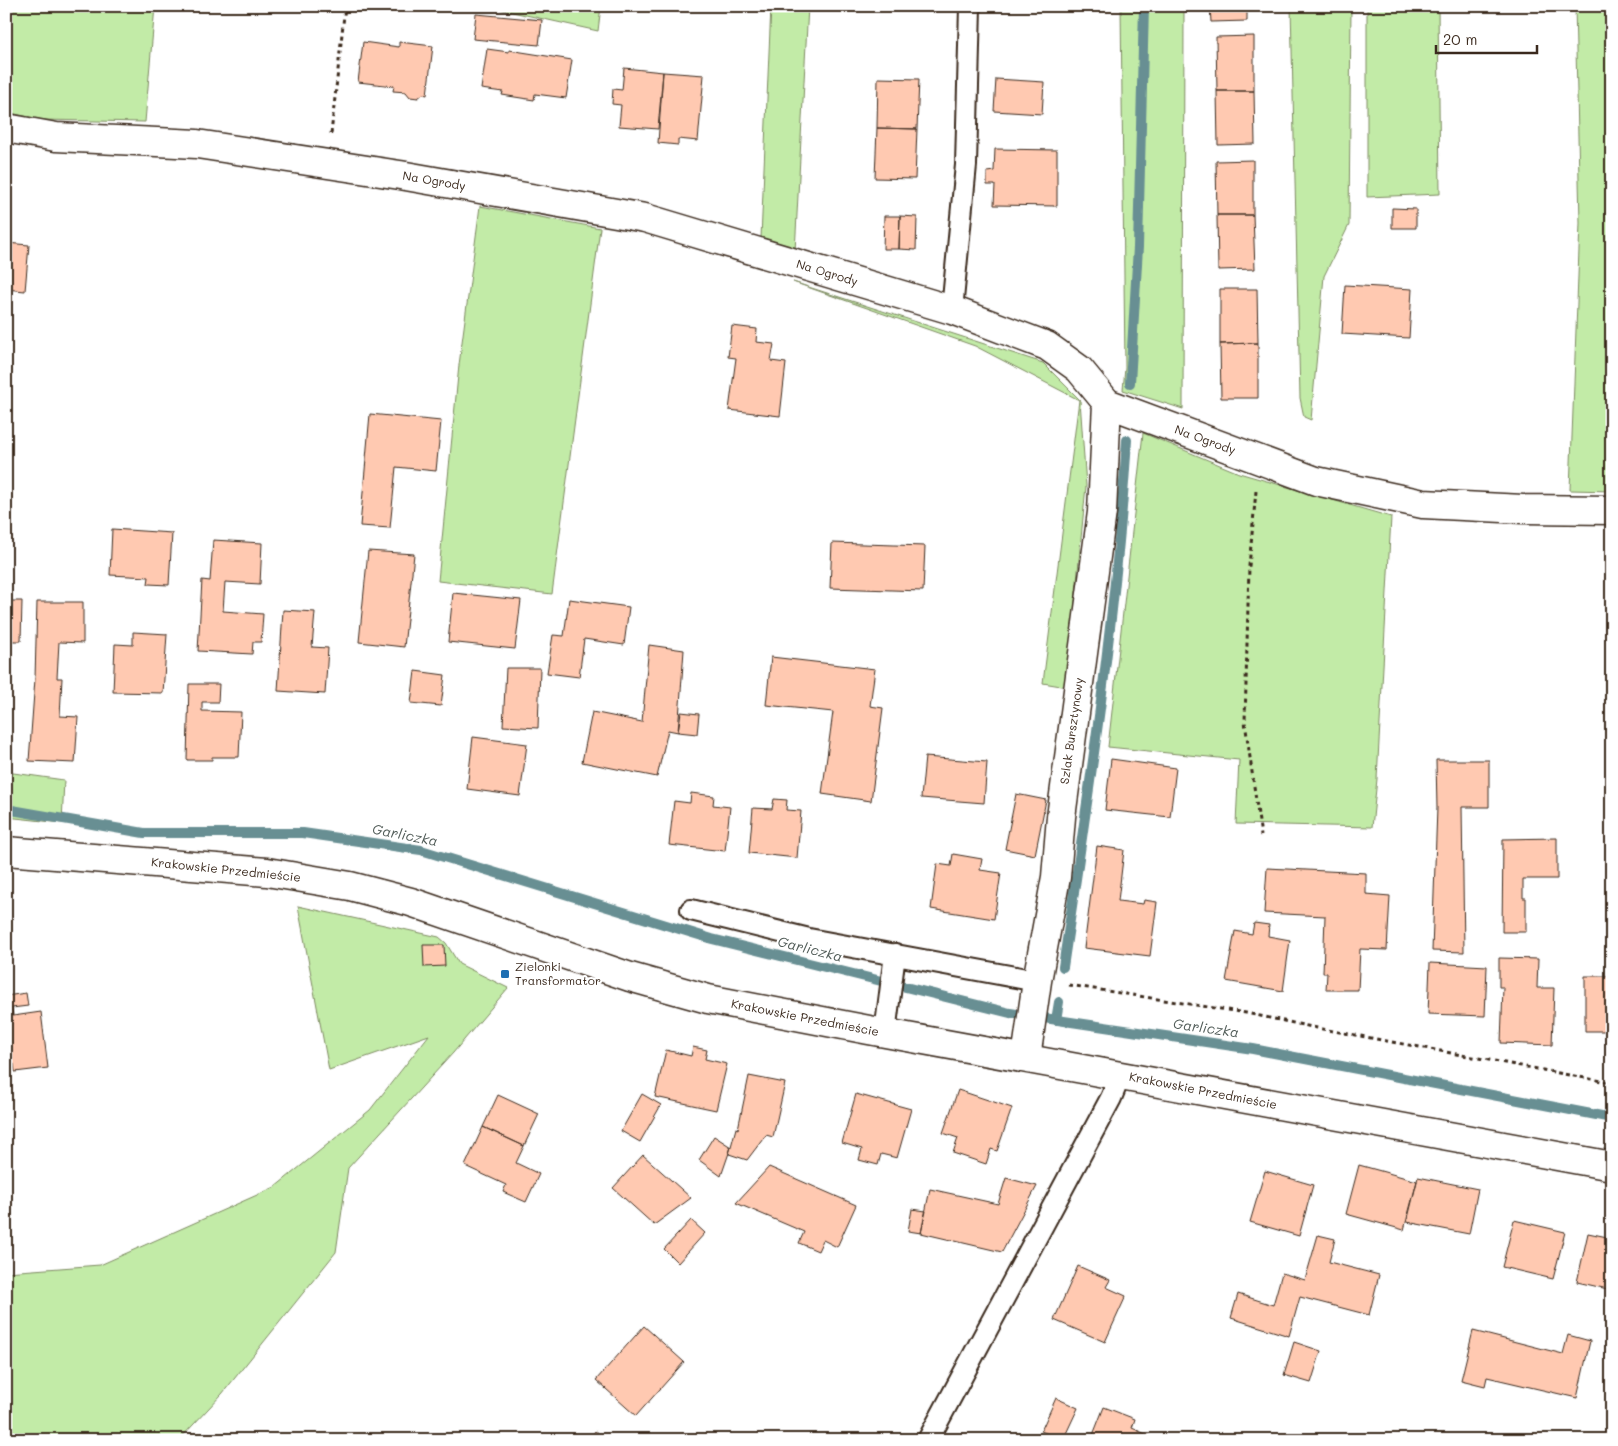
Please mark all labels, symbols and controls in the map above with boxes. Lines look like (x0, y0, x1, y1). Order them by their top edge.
scale bar (1436, 22, 1537, 54)
text: 20 m (1443, 29, 1477, 49)
street label: Na Ogrody (401, 167, 467, 193)
street label: Na Ogrody (795, 255, 860, 289)
street label: Na Ogrody (1173, 421, 1238, 457)
street label: Szlak Bursztynowy (1056, 676, 1086, 785)
water label: Garliczka (371, 819, 439, 850)
street label: Krakowskie Przedmieście (150, 853, 302, 885)
water label: Garliczka (776, 931, 844, 966)
place label: Zielonki Transformator (515, 958, 601, 988)
marker: Zielonki Transformator (499, 968, 511, 980)
street label: Krakowskie Przedmieście (730, 995, 881, 1039)
water label: Garliczka (1172, 1013, 1240, 1042)
street label: Krakowskie Przedmieście (1128, 1068, 1279, 1112)

